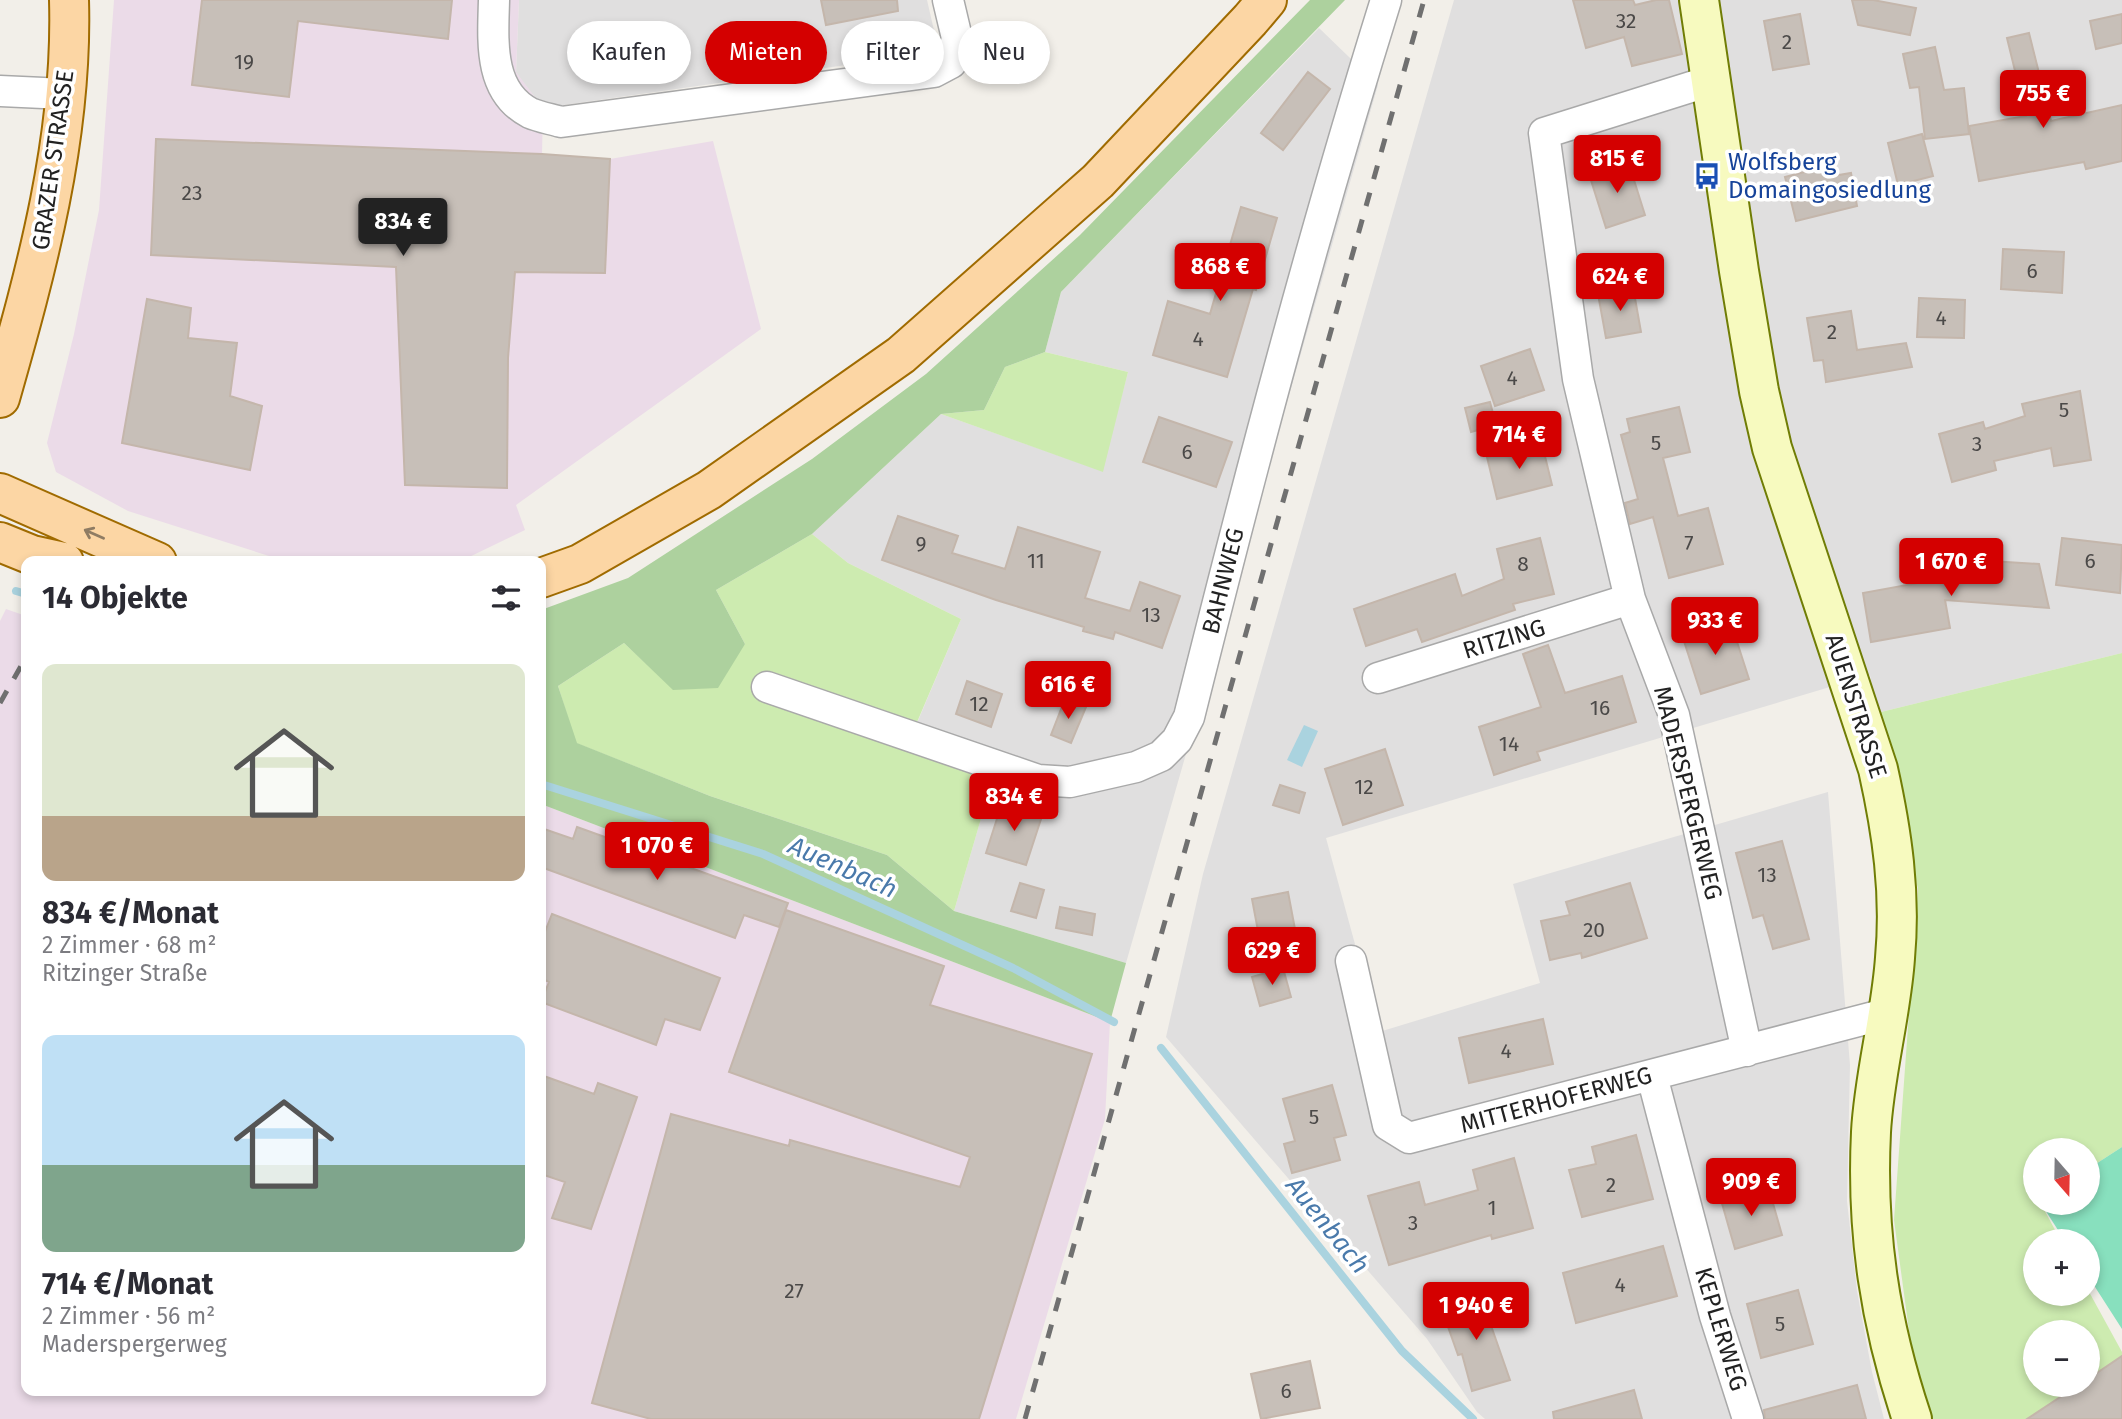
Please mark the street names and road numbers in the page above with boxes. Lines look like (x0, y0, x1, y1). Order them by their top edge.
street label: GRAZER STRASSE (26, 68, 80, 252)
street label: BAHNWEG (1196, 525, 1250, 637)
street label: RITZING (1459, 613, 1549, 665)
street label: AUENSTRASSE (1819, 630, 1893, 782)
street label: MADERSPERGERWEG (1648, 683, 1728, 903)
street label: MITTERHOFERWEG (1457, 1061, 1655, 1139)
street label: KEPLERWEG (1689, 1264, 1753, 1394)

